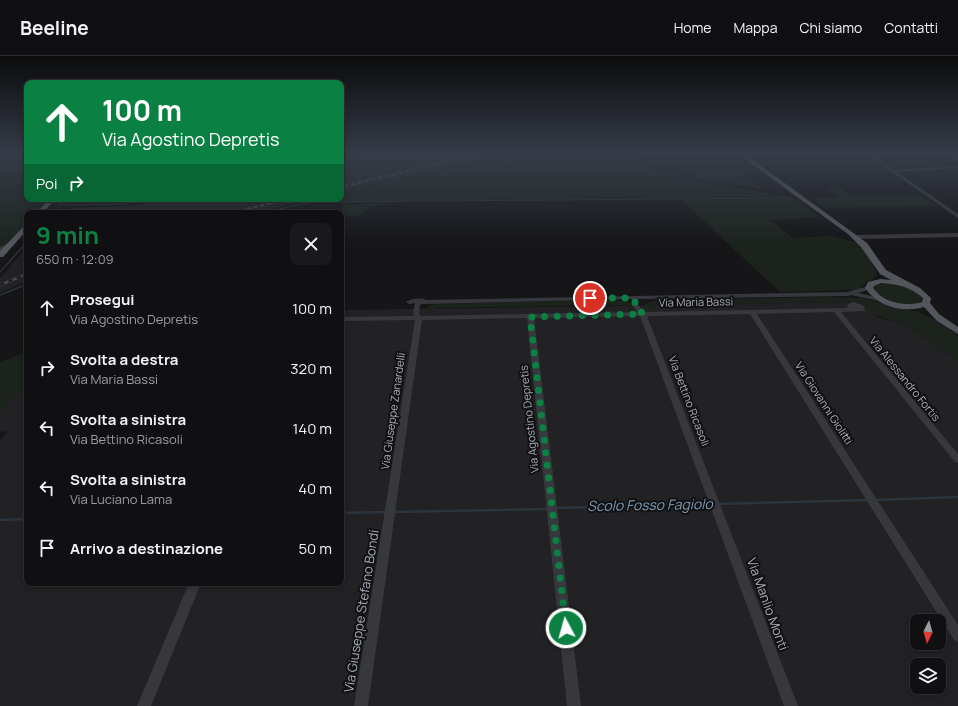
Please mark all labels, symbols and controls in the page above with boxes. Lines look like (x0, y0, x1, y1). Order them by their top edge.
text: Beeline (20, 15, 89, 41)
text: Home (674, 18, 712, 37)
text: Mappa (734, 18, 777, 37)
text: Chi siamo (799, 18, 862, 37)
text: Contatti (884, 18, 938, 37)
text: 100 m (102, 91, 182, 129)
icon: ahead (36, 96, 88, 148)
text: Via Agostino Depretis (102, 127, 279, 151)
icon: right (65, 172, 87, 194)
text: Poi (36, 173, 57, 194)
text: 9 min (36, 218, 99, 251)
button: close (290, 223, 332, 265)
text: 650 m · 12:09 (36, 250, 114, 268)
pin (573, 281, 607, 315)
icon: arrive (579, 287, 601, 309)
text: Prosegui (70, 289, 134, 310)
street label: Via Maria Bassi (659, 293, 733, 310)
icon: ahead (36, 297, 58, 319)
text: 100 m (292, 298, 332, 319)
text: Via Agostino Depretis (70, 310, 198, 328)
street label: Via Alessandro Fortis (866, 333, 944, 424)
text: Svolta a destra (70, 349, 178, 370)
street label: Via Giuseppe Zanardelli (377, 352, 408, 470)
street label: Via Bettino Ricasoli (665, 354, 714, 448)
icon: right (36, 357, 58, 379)
text: 320 m (290, 358, 332, 379)
street label: Via Giovanni Giolitti (792, 358, 857, 447)
street label: Via Agostino Depretis (515, 364, 542, 474)
text: Via Maria Bassi (70, 370, 158, 388)
text: Svolta a sinistra (70, 409, 186, 430)
icon: left (36, 417, 58, 439)
text: 140 m (292, 418, 332, 439)
text: Via Bettino Ricasoli (70, 430, 183, 448)
text: Svolta a sinistra (70, 469, 186, 490)
icon: left (36, 477, 58, 499)
text: 40 m (298, 478, 332, 499)
text: Via Luciano Lama (70, 490, 172, 508)
water label: Scolo Fosso Fagiolo (587, 494, 714, 515)
street label: Via Giuseppe Stefano Bondi (339, 528, 383, 694)
icon: arrive (36, 537, 58, 559)
text: Arrivo a destinazione (70, 538, 223, 559)
text: 50 m (298, 538, 332, 559)
street label: Via Manlio Monti (743, 555, 793, 653)
position arrow (545, 607, 587, 649)
north arrow (910, 614, 946, 650)
map controls (910, 614, 946, 694)
button: layers (910, 658, 946, 694)

